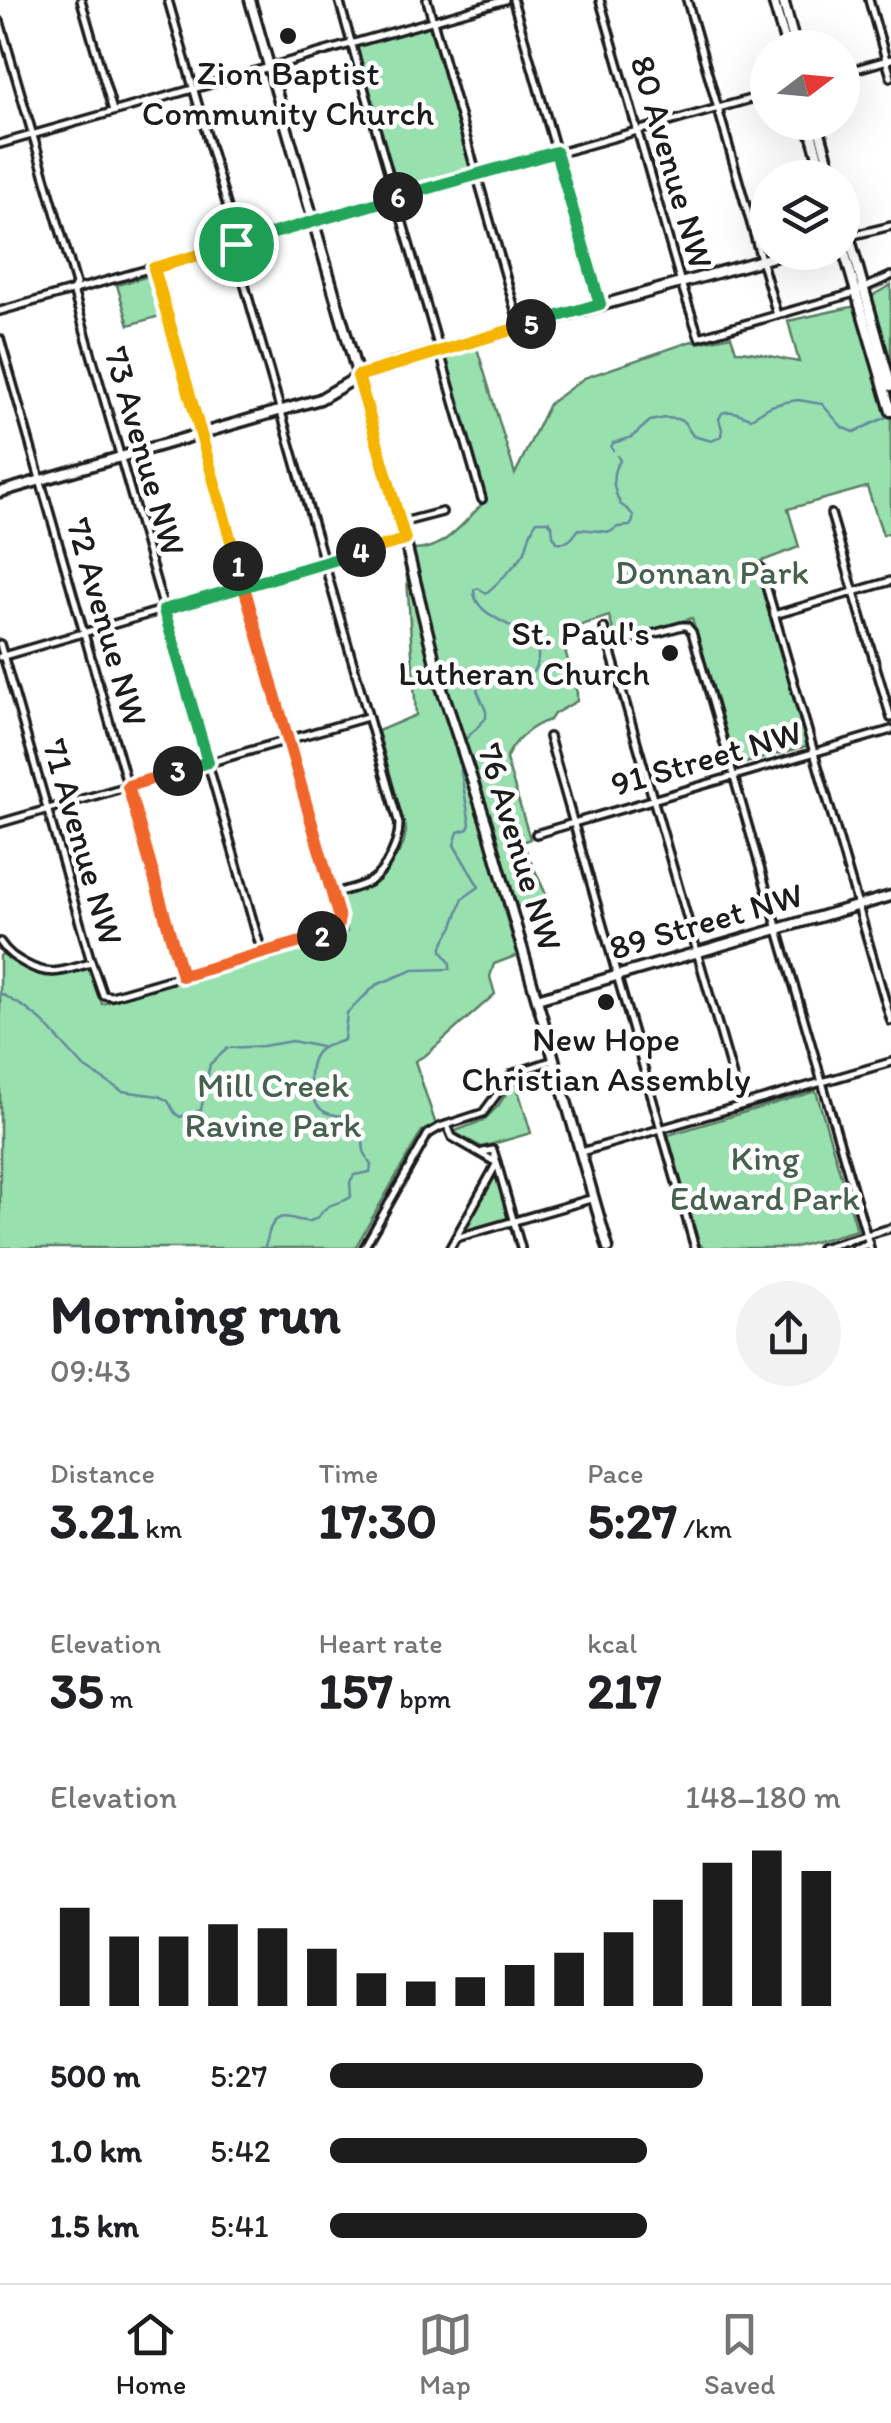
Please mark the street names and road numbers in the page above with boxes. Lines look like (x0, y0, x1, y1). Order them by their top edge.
street label: 80 Avenue NW (622, 51, 722, 273)
street label: 73 Avenue NW (95, 342, 195, 560)
street label: 72 Avenue NW (57, 513, 157, 731)
street label: 91 Street NW (606, 711, 806, 805)
street label: 71 Avenue NW (34, 734, 132, 950)
street label: 76 Avenue NW (469, 738, 571, 956)
street label: 89 Street NW (604, 873, 808, 969)

